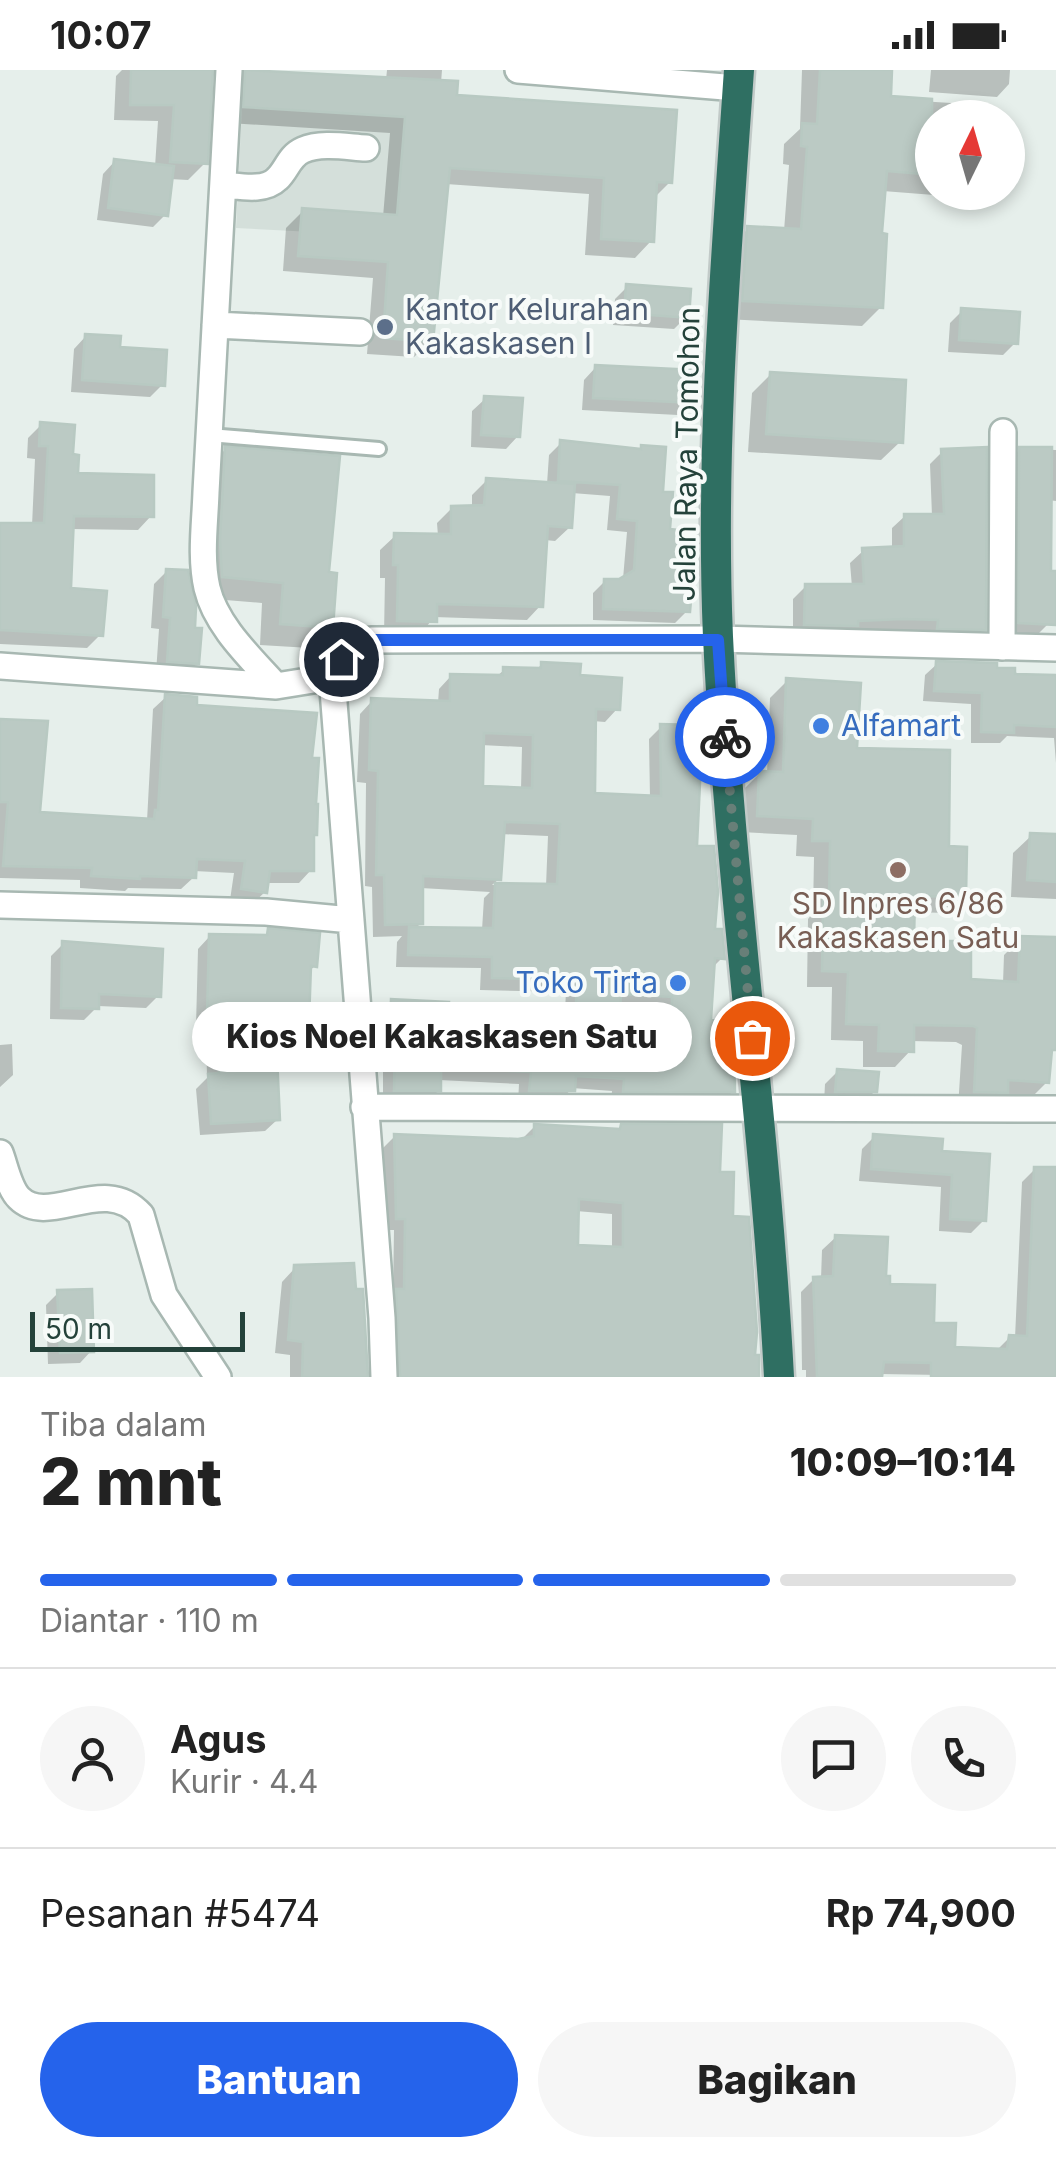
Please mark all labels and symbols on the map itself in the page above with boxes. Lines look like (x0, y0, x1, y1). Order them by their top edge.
north arrow (915, 100, 1025, 210)
place label: Kantor Kelurahan Kakaskasen I (405, 291, 649, 361)
street label: Jalan Raya Tomohon (665, 306, 707, 602)
marker: Kantor Kelurahan Kakaskasen I (374, 316, 396, 338)
pin (299, 617, 384, 702)
courier (675, 687, 775, 787)
place label: Alfamart (841, 707, 961, 743)
marker: Alfamart (810, 715, 832, 737)
marker: SD Inpres 6/86 Kakaskasen Satu (887, 859, 909, 881)
place label: SD Inpres 6/86 Kakaskasen Satu (777, 885, 1019, 955)
place label: Toko Tirta (516, 964, 658, 1000)
marker: Toko Tirta (667, 972, 689, 994)
pin (710, 996, 795, 1081)
callout: Kios Noel Kakaskasen Satu (192, 1003, 692, 1073)
scale bar (30, 1307, 245, 1352)

